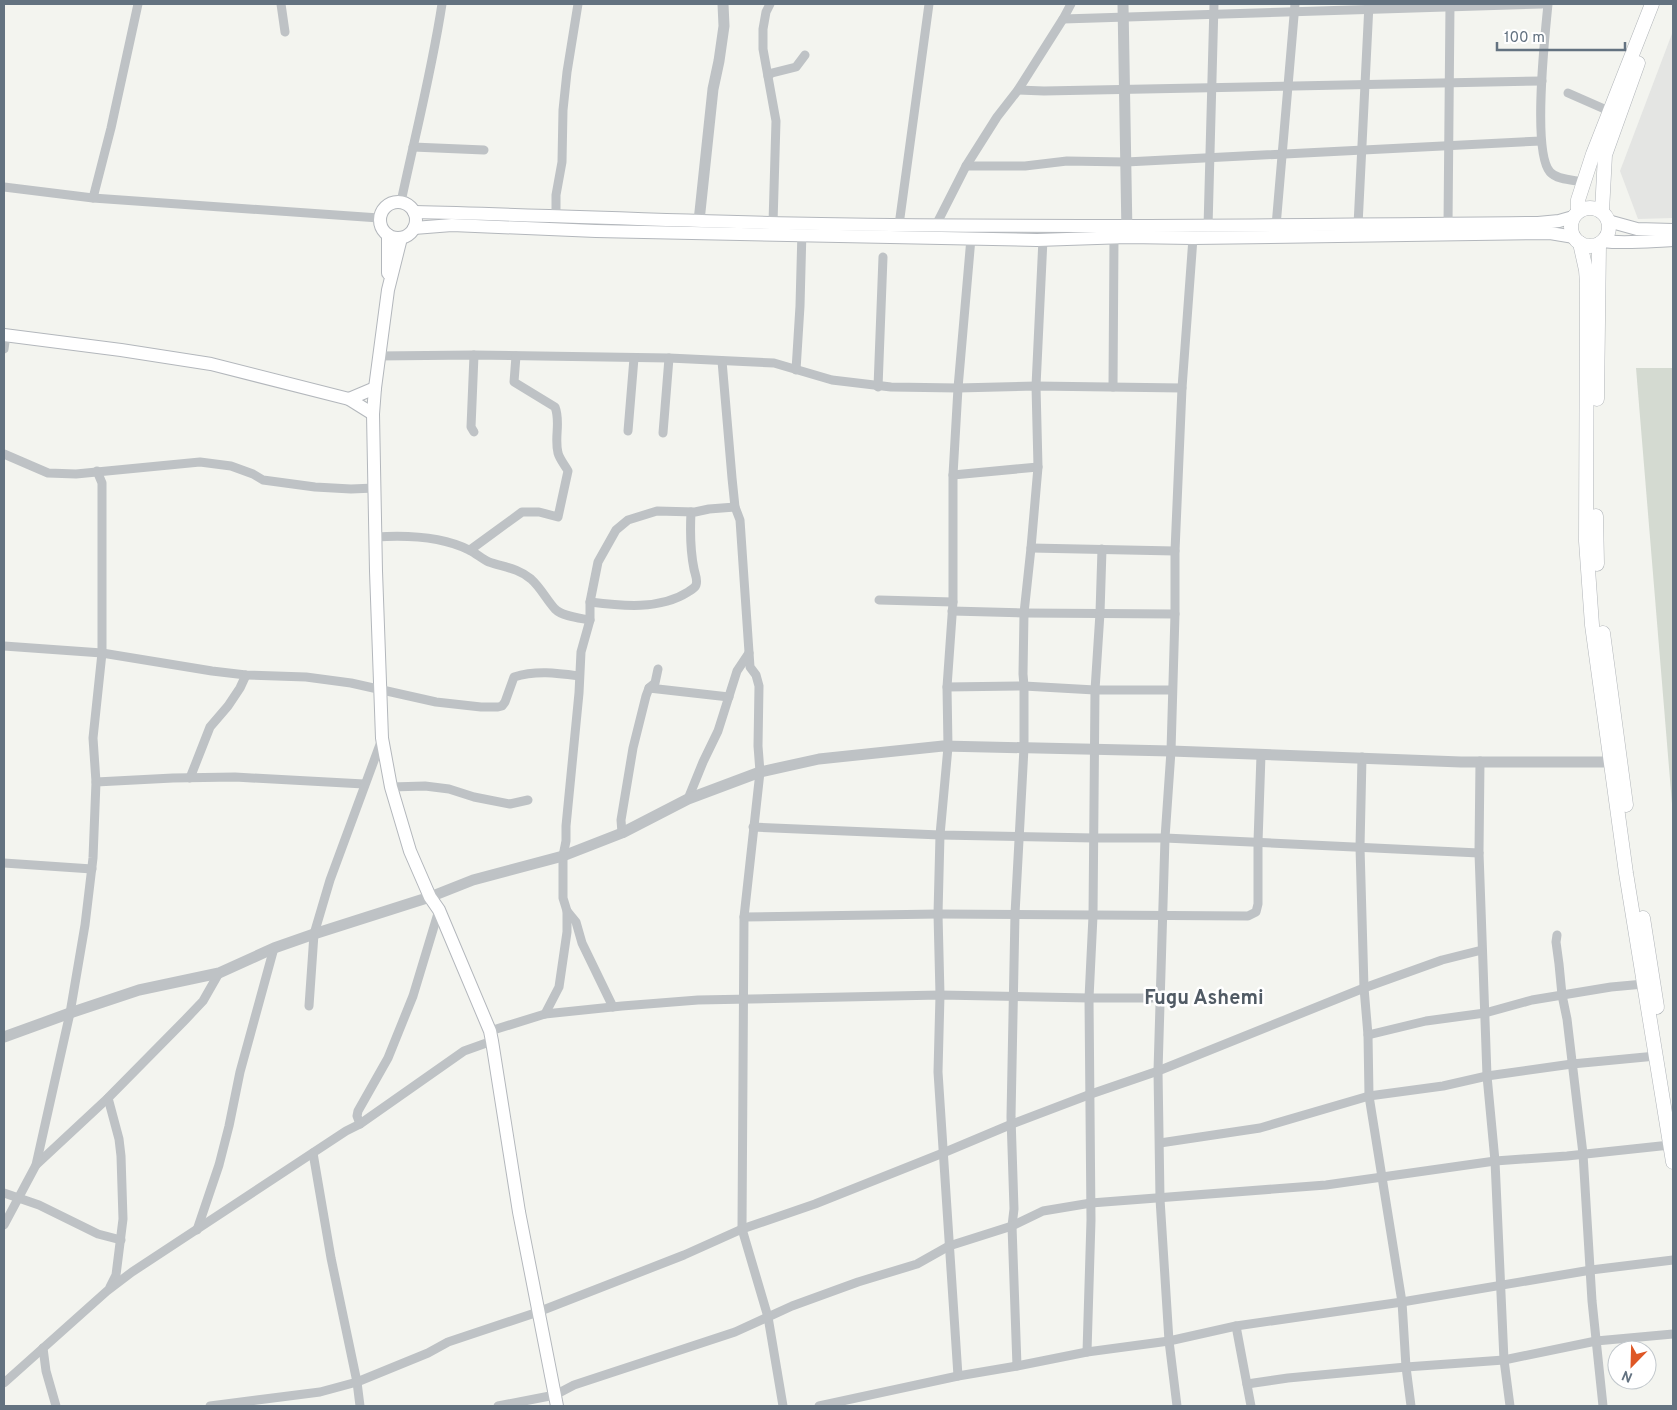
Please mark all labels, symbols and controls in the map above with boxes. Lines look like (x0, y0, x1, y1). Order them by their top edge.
scale bar (1497, 20, 1624, 52)
text: 100 m (1504, 29, 1545, 48)
district label: Fugu Ashemi (1144, 986, 1264, 1012)
north arrow (1607, 1340, 1657, 1390)
text: N (1620, 1366, 1635, 1385)

